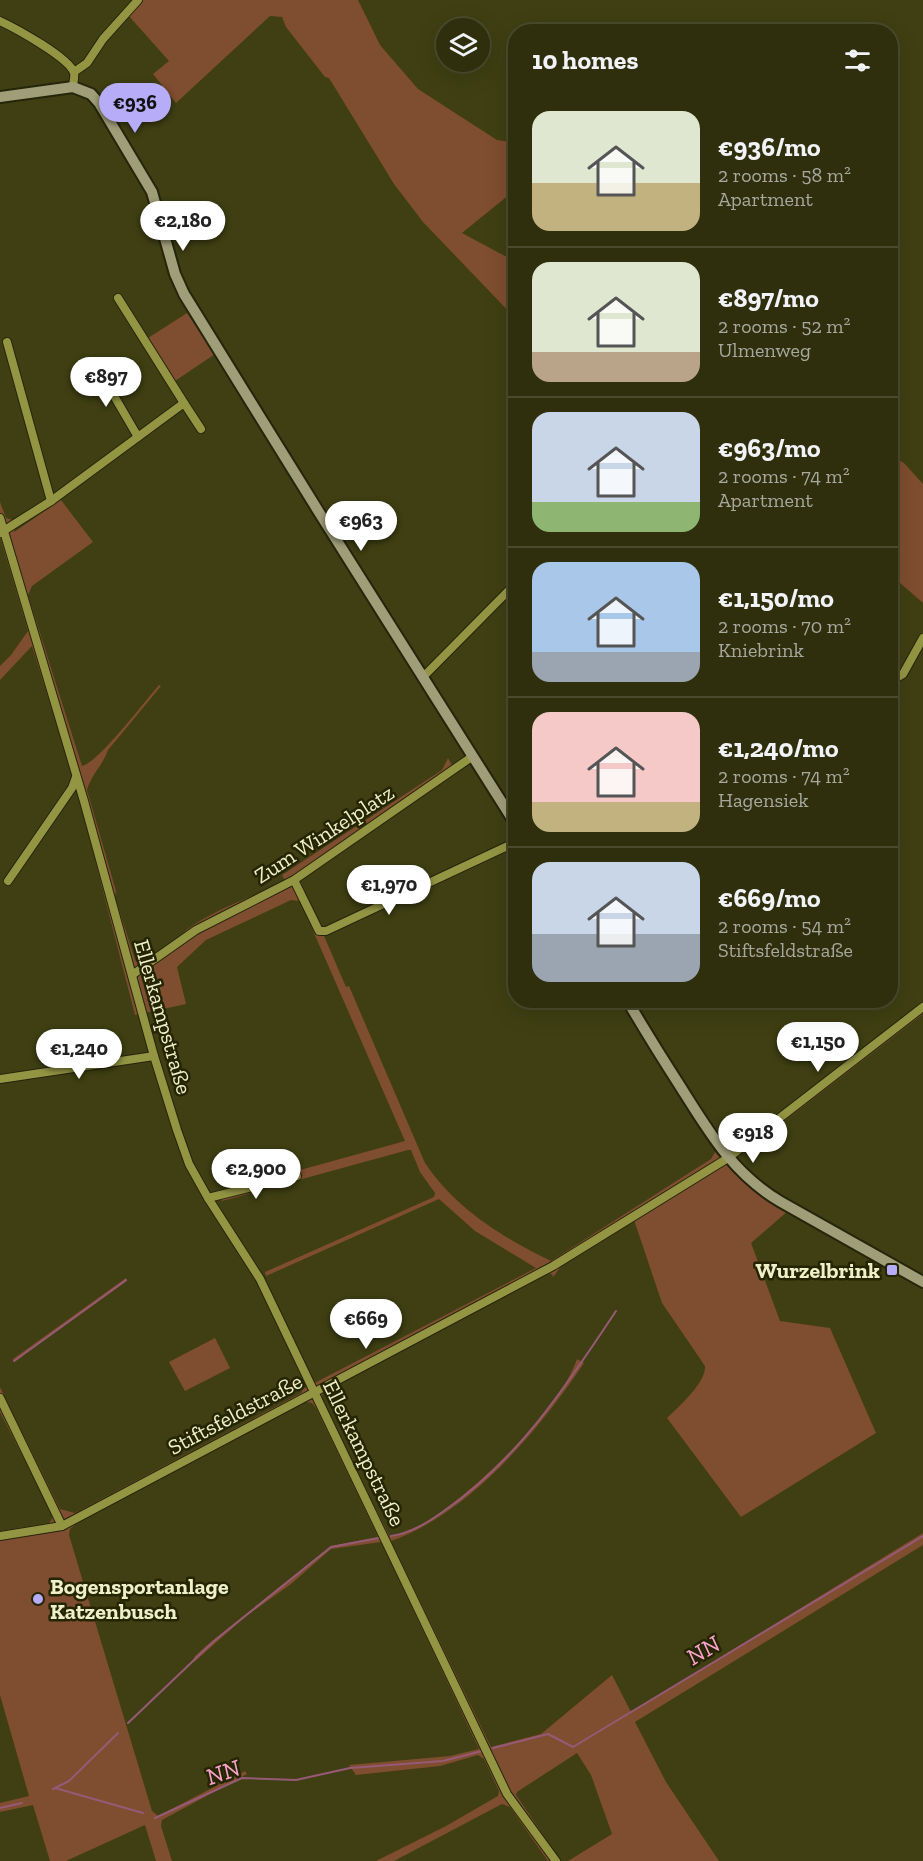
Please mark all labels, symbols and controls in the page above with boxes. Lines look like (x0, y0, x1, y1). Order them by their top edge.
map controls (436, 18, 490, 72)
button: layers (436, 18, 490, 72)
text: 10 homes (532, 44, 638, 76)
icon: filters (841, 44, 874, 77)
pin: €936 (99, 83, 171, 134)
text: €936 (113, 90, 157, 114)
text: €936/mo (718, 131, 821, 163)
icon: home (580, 135, 652, 207)
text: 2 rooms · 58 m² (718, 163, 851, 187)
text: Apartment (718, 187, 813, 211)
pin: €2,180 (134, 201, 232, 252)
text: €2,180 (154, 208, 212, 232)
text: €897/mo (718, 282, 819, 314)
icon: home (580, 286, 652, 358)
text: 2 rooms · 52 m² (718, 314, 851, 338)
text: Ulmenweg (718, 338, 811, 362)
pin: €897 (70, 357, 142, 408)
text: €897 (84, 364, 128, 388)
text: €963/mo (718, 432, 821, 464)
icon: home (580, 436, 652, 508)
text: 2 rooms · 74 m² (718, 464, 850, 488)
text: Apartment (718, 488, 813, 512)
pin: €963 (325, 501, 397, 552)
text: €963 (339, 508, 383, 532)
text: €1,150/mo (718, 582, 834, 614)
icon: home (580, 586, 652, 658)
text: 2 rooms · 70 m² (718, 614, 851, 638)
text: Kniebrink (718, 638, 804, 662)
text: €1,240/mo (718, 732, 839, 764)
icon: home (580, 736, 652, 808)
text: 2 rooms · 74 m² (718, 764, 850, 788)
street label: Zum Winkelplatz (249, 779, 399, 889)
text: Hagensiek (718, 788, 809, 812)
pin: €1,970 (340, 865, 438, 916)
text: €1,970 (361, 872, 417, 896)
text: €669/mo (718, 882, 821, 914)
icon: home (580, 886, 652, 958)
text: 2 rooms · 54 m² (718, 914, 851, 938)
street label: Ellerkampstraße (128, 937, 198, 1097)
text: Stiftsfeldstraße (718, 938, 853, 962)
pin: €1,150 (769, 1022, 867, 1073)
pin: €1,240 (30, 1029, 128, 1080)
text: €1,150 (791, 1029, 845, 1053)
text: €1,240 (50, 1036, 108, 1060)
pin: €918 (717, 1113, 789, 1164)
text: €918 (732, 1120, 774, 1144)
pin: €2,900 (207, 1149, 305, 1200)
text: €2,900 (226, 1156, 286, 1180)
place label: Wurzelbrink (756, 1257, 880, 1284)
marker: Wurzelbrink (885, 1263, 899, 1277)
pin: €669 (330, 1299, 402, 1350)
text: €669 (344, 1306, 388, 1330)
street label: Stiftsfeldstraße (163, 1367, 307, 1461)
street label: Ellerkampstraße (317, 1375, 411, 1531)
place label: Bogensportanlage Katzenbusch (50, 1573, 229, 1625)
marker: Bogensportanlage Katzenbusch (31, 1592, 45, 1606)
water label: NN (681, 1628, 726, 1671)
water label: NN (202, 1752, 245, 1791)

